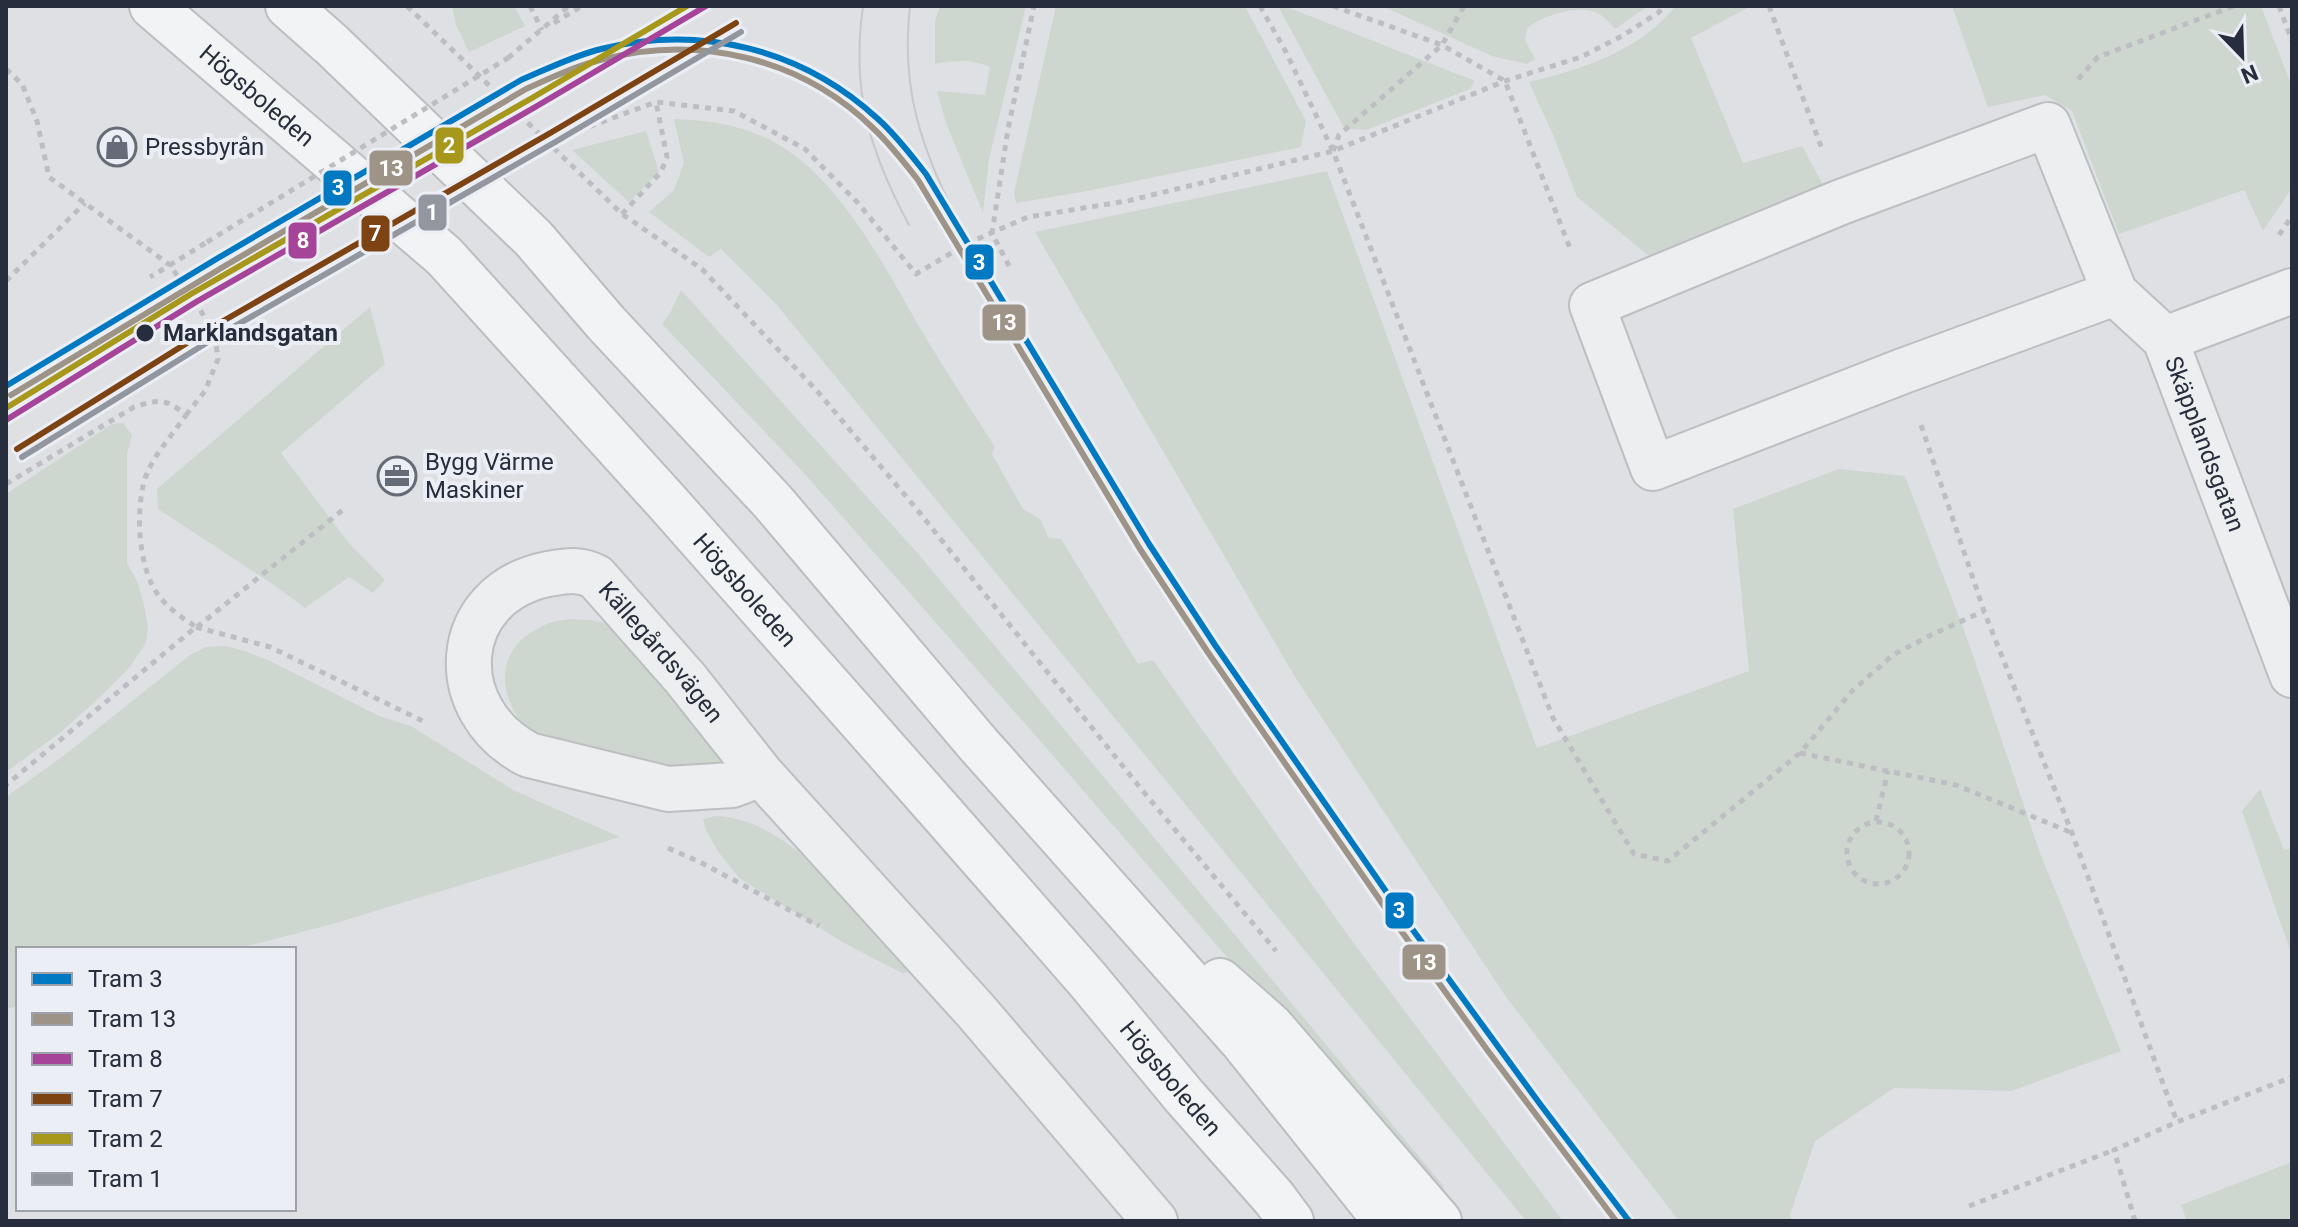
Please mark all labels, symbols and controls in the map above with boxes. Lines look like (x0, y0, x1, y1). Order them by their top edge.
north arrow (2202, 16, 2282, 96)
street label: Högsboleden (194, 39, 320, 153)
text: N (2238, 59, 2262, 88)
shop icon: Pressbyrån (96, 126, 138, 168)
line badge: 2 (434, 126, 465, 165)
place label: Pressbyrån (145, 133, 264, 161)
text: 2 (443, 133, 455, 158)
line badge: 13 (368, 149, 414, 187)
text: 13 (378, 156, 404, 181)
line badge: 3 (322, 169, 353, 207)
text: 3 (332, 175, 344, 200)
line badge: 1 (417, 193, 448, 232)
text: 1 (426, 200, 438, 225)
line badge: 7 (360, 214, 391, 253)
line badge: 8 (287, 221, 318, 260)
text: 7 (369, 221, 381, 246)
text: 8 (297, 228, 309, 253)
line badge: 3 (964, 243, 995, 281)
text: 3 (973, 250, 985, 275)
line badge: 13 (981, 303, 1027, 342)
text: 13 (991, 310, 1017, 335)
place label: Marklandsgatan (163, 319, 338, 347)
marker: Marklandsgatan (134, 322, 156, 344)
street label: Skäpplandsgatan (2159, 352, 2251, 536)
place label: Bygg Värme Maskiner (425, 448, 554, 504)
office icon: Bygg Värme Maskiner (376, 455, 418, 497)
street label: Högsboleden (687, 528, 802, 653)
street label: Källegårdsvägen (593, 576, 729, 728)
line badge: 3 (1384, 891, 1415, 930)
text: 3 (1393, 898, 1405, 923)
line badge: 13 (1401, 943, 1447, 981)
legend (16, 947, 296, 1211)
text: 13 (1411, 950, 1437, 975)
text: Tram 3 (88, 965, 163, 993)
text: Tram 13 (88, 1005, 176, 1033)
street label: Högsboleden (1114, 1016, 1227, 1142)
text: Tram 8 (88, 1045, 163, 1073)
text: Tram 7 (88, 1085, 163, 1113)
text: Tram 2 (88, 1125, 163, 1153)
text: Tram 1 (88, 1165, 163, 1193)

